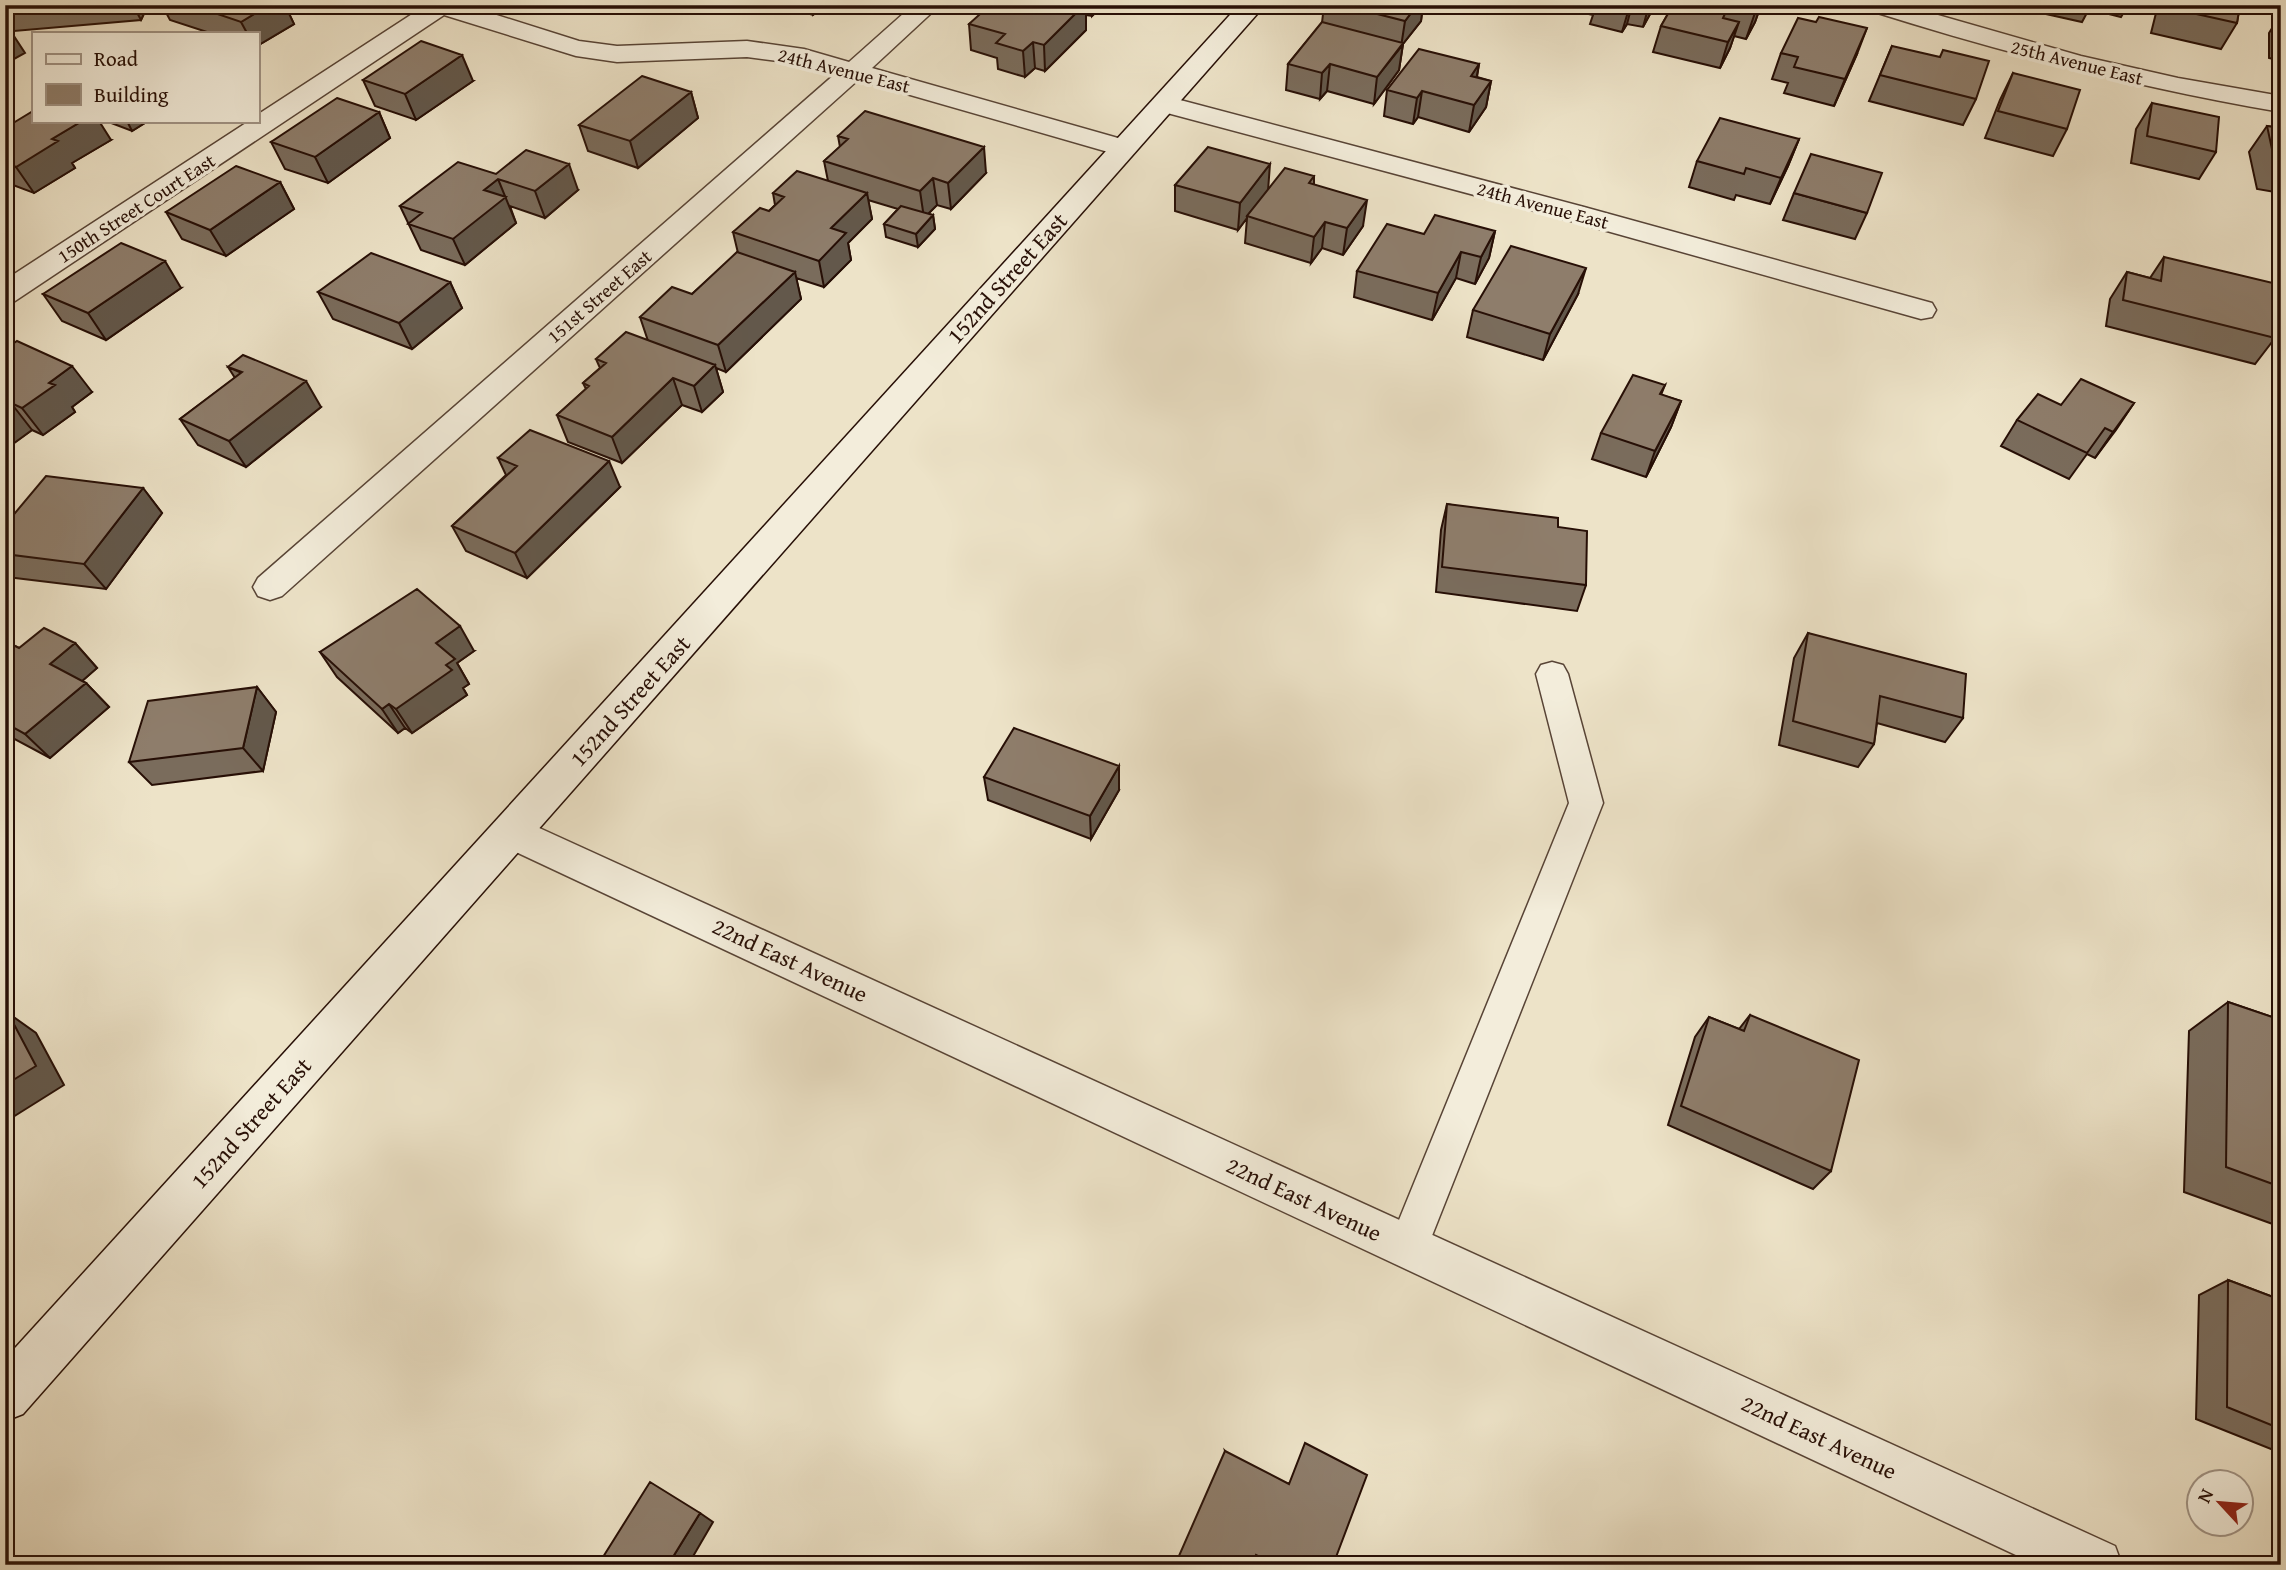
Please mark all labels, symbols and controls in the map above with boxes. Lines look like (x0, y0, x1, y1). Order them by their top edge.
legend (32, 32, 259, 122)
street label: 25th Avenue East (2008, 32, 2146, 92)
street label: 24th Avenue East (775, 40, 913, 100)
text: Road (94, 43, 139, 74)
text: Building (94, 79, 169, 110)
street label: 150th Street Court East (52, 146, 221, 270)
street label: 24th Avenue East (1474, 174, 1612, 236)
street label: 152nd Street East (939, 205, 1075, 351)
street label: 151st Street East (540, 242, 658, 350)
street label: 152nd Street East (562, 628, 698, 774)
street label: 22nd East Avenue (707, 909, 873, 1010)
street label: 152nd Street East (183, 1050, 319, 1196)
street label: 22nd East Avenue (1221, 1148, 1387, 1249)
street label: 22nd East Avenue (1736, 1386, 1902, 1487)
north arrow (2184, 1468, 2254, 1538)
text: N (2189, 1483, 2220, 1507)

